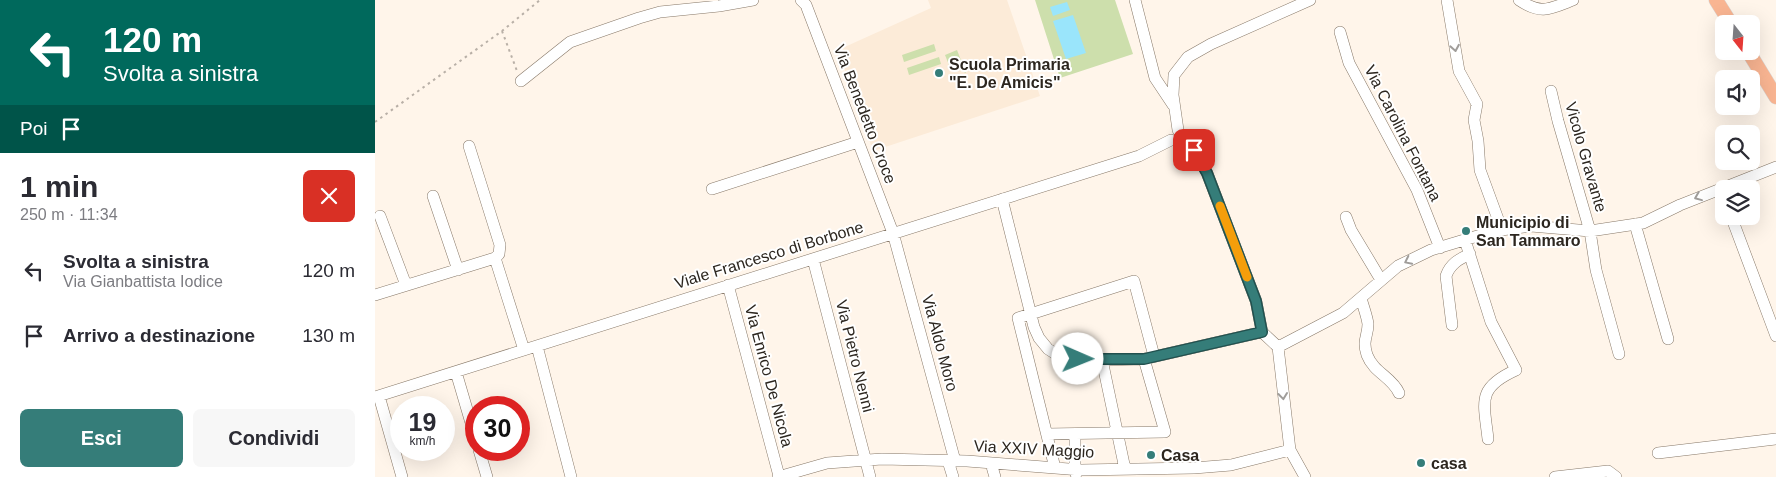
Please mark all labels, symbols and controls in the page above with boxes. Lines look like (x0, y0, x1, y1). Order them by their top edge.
north arrow (1715, 15, 1760, 60)
map controls (1715, 15, 1760, 225)
icon: left (20, 20, 85, 85)
text: 120 m (103, 20, 202, 59)
street label: Via Benedetto Croce (831, 42, 899, 186)
one-way arrow (1450, 43, 1460, 52)
place label: Scuola Primaria "E. De Amicis" (949, 56, 1070, 91)
text: Svolta a sinistra (103, 61, 258, 86)
street label: Via Carolina Fontana (1361, 62, 1445, 204)
marker: Scuola Primaria "E. De Amicis" (933, 67, 945, 79)
button: sound (1715, 70, 1760, 115)
street label: Vicolo Gravante (1562, 100, 1610, 214)
icon: arrive (57, 115, 85, 143)
text: Poi (20, 118, 47, 139)
button: search (1715, 125, 1760, 170)
pin (1173, 129, 1215, 171)
icon: arrive (1180, 136, 1208, 164)
text: 1 min (20, 170, 98, 203)
button: close (303, 170, 355, 222)
button: layers (1715, 180, 1760, 225)
one-way arrow (1694, 191, 1703, 202)
text: 250 m · 11:34 (20, 206, 118, 223)
place label: Municipio di San Tammaro (1476, 214, 1581, 249)
street label: Viale Francesco di Borbone (673, 218, 865, 292)
marker: Municipio di San Tammaro (1460, 225, 1472, 237)
text: Svolta a sinistra (63, 251, 209, 272)
one-way arrow (1404, 255, 1413, 266)
icon: left (20, 257, 48, 285)
text: 120 m (302, 260, 355, 281)
text: Via Gianbattista Iodice (63, 273, 223, 290)
street label: Via Aldo Moro (919, 293, 961, 393)
street label: Via Pietro Nenni (833, 298, 877, 414)
street label: Via Enrico De Nicola (742, 303, 796, 449)
icon: arrive (20, 322, 48, 350)
text: Arrivo a destinazione (63, 325, 255, 346)
text: 130 m (302, 325, 355, 346)
position arrow (1051, 332, 1103, 384)
one-way arrow (1277, 392, 1288, 400)
speed limit sign: 30 (465, 396, 530, 461)
text: 19 (409, 408, 436, 436)
button: Esci (20, 409, 183, 467)
button: Condividi (193, 409, 355, 467)
text: km/h (409, 434, 436, 448)
street label: Via XXIV Maggio (973, 437, 1095, 461)
place label: Casa (1161, 447, 1199, 464)
marker: Casa (1145, 449, 1157, 461)
place label: casa (1431, 455, 1467, 472)
marker: casa (1415, 457, 1427, 469)

